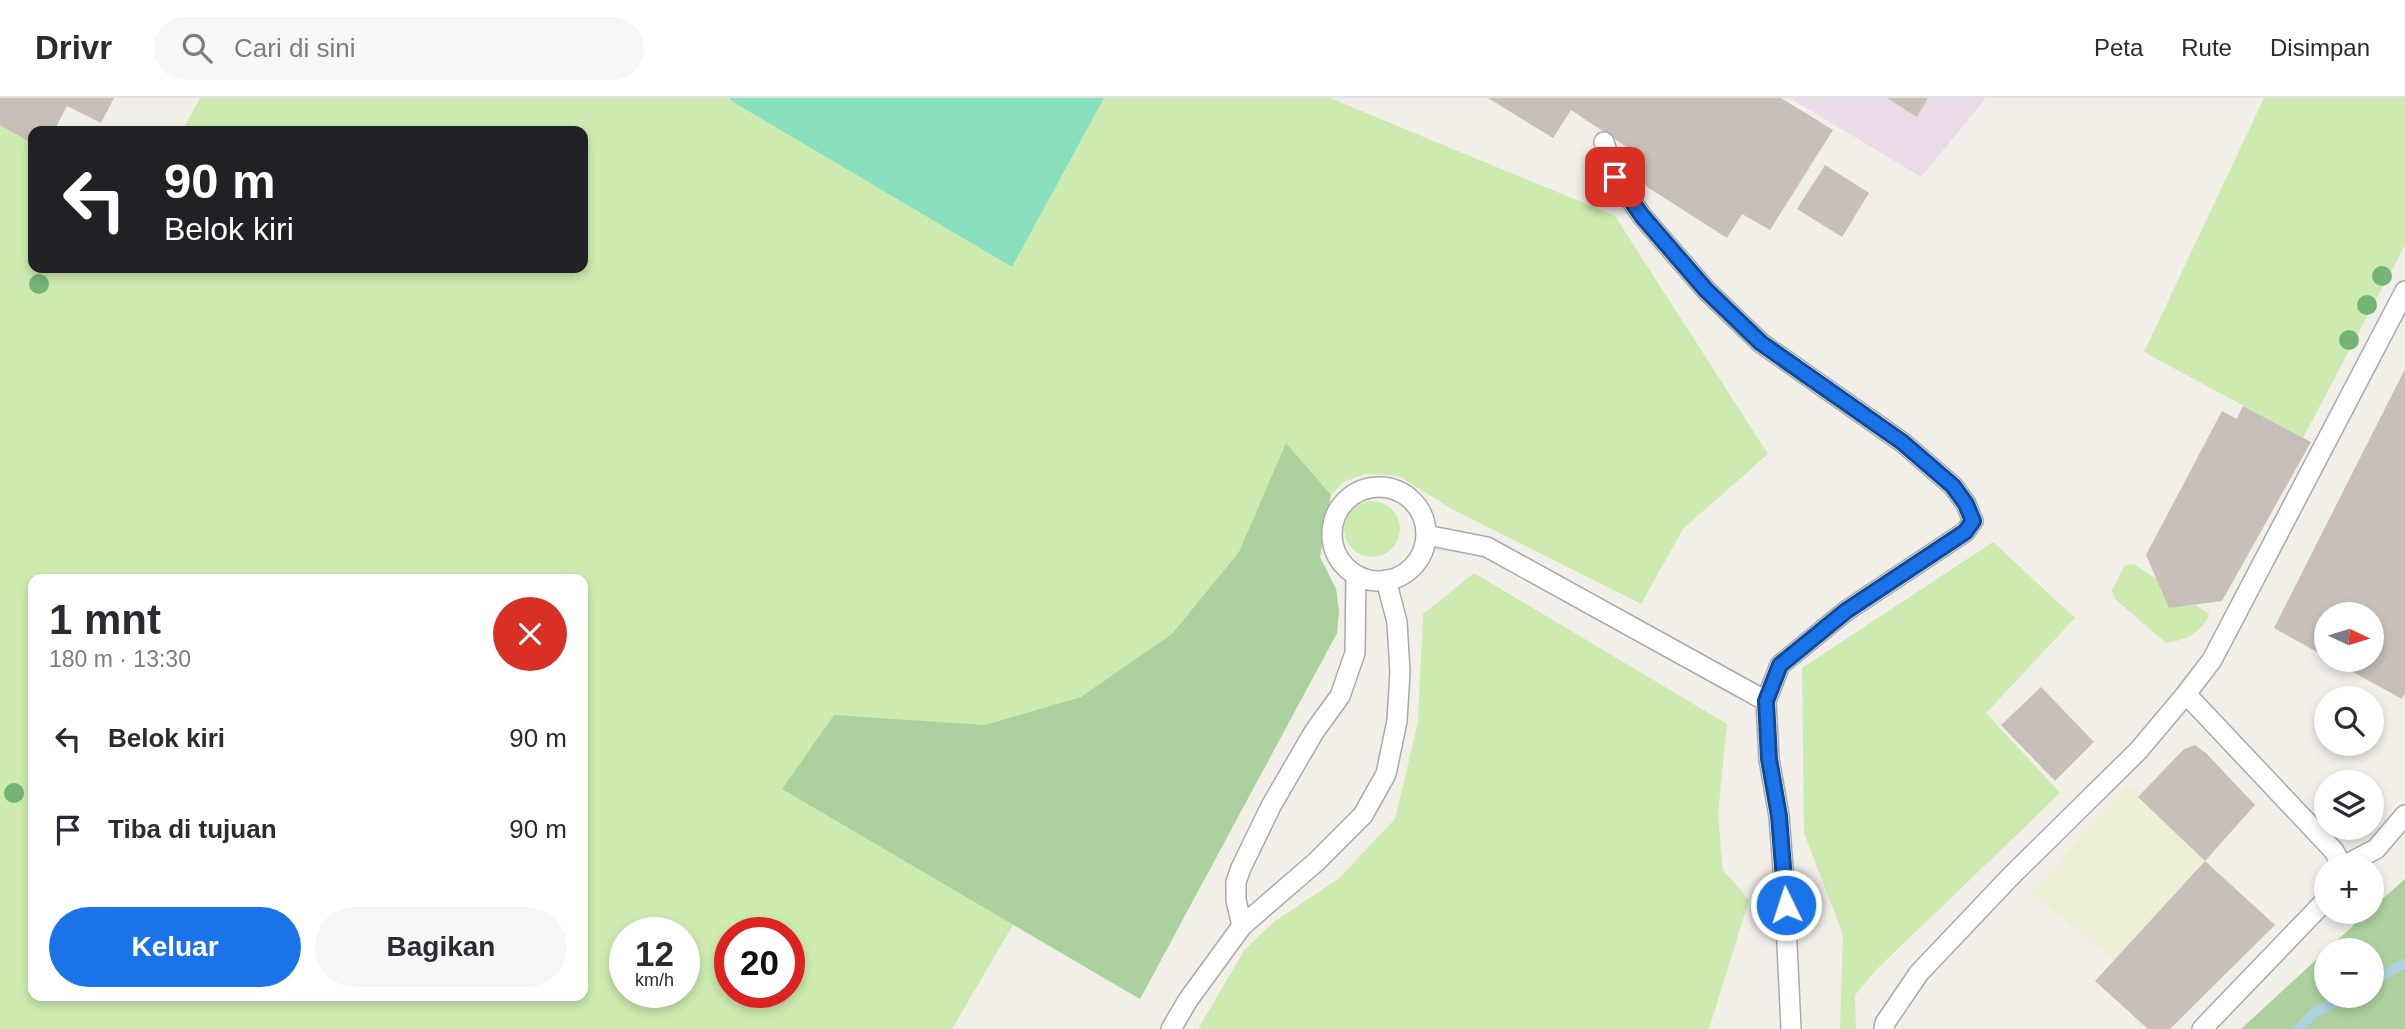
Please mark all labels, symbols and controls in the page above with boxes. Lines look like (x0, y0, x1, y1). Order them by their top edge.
search box (154, 17, 644, 80)
text: Drivr (35, 29, 112, 66)
icon: search (178, 29, 216, 67)
text: Cari di sini (234, 33, 355, 63)
text: Peta (2094, 34, 2143, 61)
text: Rute (2181, 34, 2232, 61)
text: Disimpan (2270, 34, 2370, 61)
pin (1585, 147, 1645, 207)
icon: left (49, 154, 140, 245)
text: 90 m (164, 154, 276, 208)
icon: arrive (1596, 158, 1634, 196)
text: Belok kiri (164, 211, 294, 247)
text: 1 mnt (49, 596, 161, 643)
button: close (493, 597, 567, 671)
north arrow (2314, 602, 2384, 672)
map controls (2314, 602, 2384, 1008)
text: 180 m · 13:30 (49, 646, 191, 672)
button: search (2314, 686, 2384, 756)
icon: left (49, 720, 87, 758)
text: Belok kiri (108, 723, 225, 753)
text: 90 m (509, 723, 567, 753)
button: layers (2314, 770, 2384, 840)
icon: arrive (49, 811, 87, 849)
text: Tiba di tujuan (108, 814, 277, 844)
text: 90 m (509, 814, 567, 844)
button: + (2314, 854, 2384, 924)
position arrow (1749, 868, 1823, 942)
button: Keluar (49, 907, 301, 987)
button: Bagikan (315, 907, 567, 987)
speed limit sign: 20 (714, 917, 805, 1008)
text: 12 (635, 934, 674, 973)
button: − (2314, 938, 2384, 1008)
text: km/h (635, 970, 674, 990)

